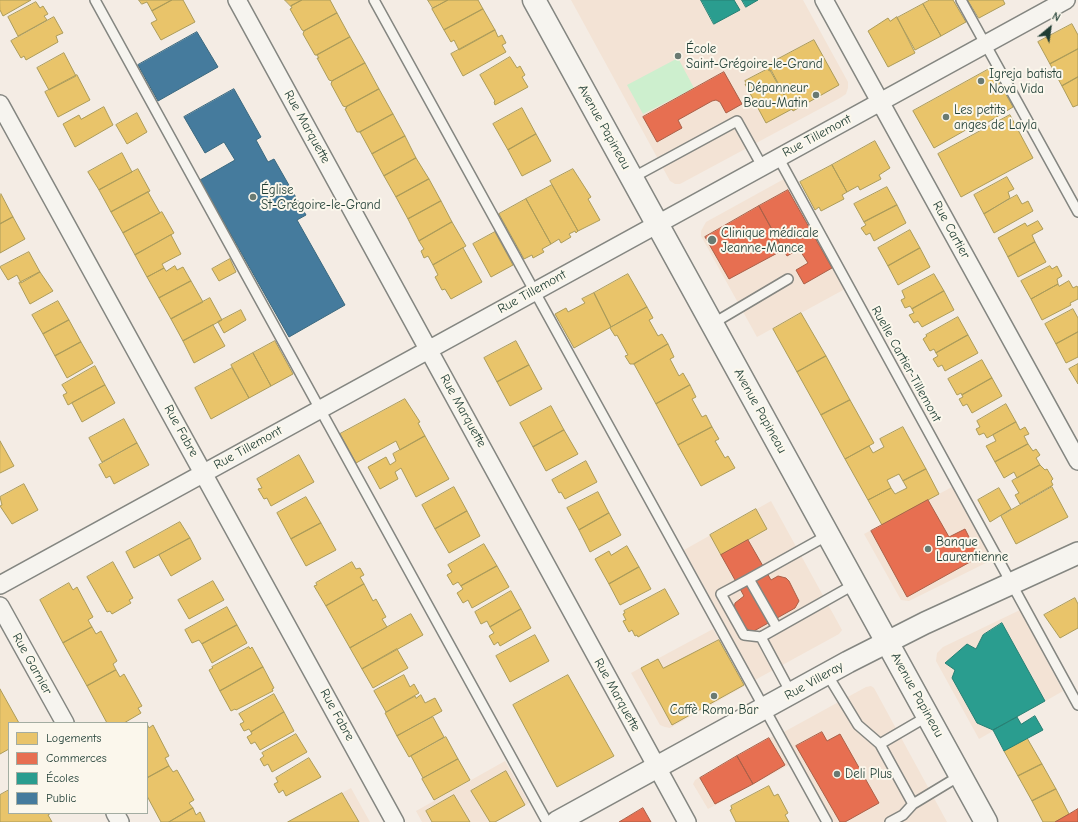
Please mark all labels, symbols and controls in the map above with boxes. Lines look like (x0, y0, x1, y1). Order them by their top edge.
north arrow (1030, 8, 1070, 48)
text: N (1050, 10, 1062, 24)
place label: École Saint-Grégoire-le-Grand (686, 41, 823, 72)
marker: École Saint-Grégoire-le-Grand (673, 51, 683, 61)
place label: Igreja batista Nova Vida (989, 66, 1062, 97)
marker: Igreja batista Nova Vida (976, 76, 986, 86)
place label: Dépanneur Beau-Matin (743, 80, 808, 111)
street label: Avenue Papineau (574, 82, 634, 172)
street label: Rue Marquette (280, 88, 334, 166)
marker: Dépanneur Beau-Matin (811, 90, 821, 100)
place label: Les petits anges de Layla (954, 102, 1037, 133)
street label: Rue Tillemont (780, 111, 854, 161)
marker: Les petits anges de Layla (941, 112, 951, 122)
place label: Église St-Grégoire-le-Grand (261, 182, 381, 213)
marker: Église St-Grégoire-le-Grand (248, 192, 258, 202)
street label: Rue Cartier (929, 198, 973, 262)
place label: Clinique médicale Jeanne-Mance (721, 225, 819, 256)
marker: Clinique médicale Jeanne-Mance (706, 234, 718, 246)
street label: Rue Tillemont (495, 267, 569, 317)
street label: Ruelle Cartier-Tillemont (868, 303, 944, 425)
street label: Avenue Papineau (730, 366, 790, 456)
street label: Rue Marquette (436, 372, 490, 450)
street label: Rue Fabre (160, 402, 202, 460)
street label: Rue Tillemont (211, 423, 285, 473)
place label: Banque Laurentienne (936, 534, 1008, 565)
marker: Banque Laurentienne (923, 544, 933, 554)
street label: Rue Garnier (9, 630, 55, 698)
street label: Avenue Papineau (887, 650, 947, 740)
street label: Rue Marquette (590, 656, 644, 734)
street label: Rue Villeray (782, 658, 846, 704)
street label: Rue Fabre (316, 686, 358, 744)
marker: Caffè Roma Bar (709, 691, 719, 701)
place label: Caffè Roma Bar (670, 702, 758, 718)
legend (8, 722, 148, 814)
text: Logements (46, 731, 102, 745)
text: Commerces (46, 751, 107, 765)
place label: Deli Plus (845, 766, 892, 782)
marker: Deli Plus (832, 769, 842, 779)
text: Écoles (46, 771, 79, 785)
text: Public (46, 791, 76, 805)

